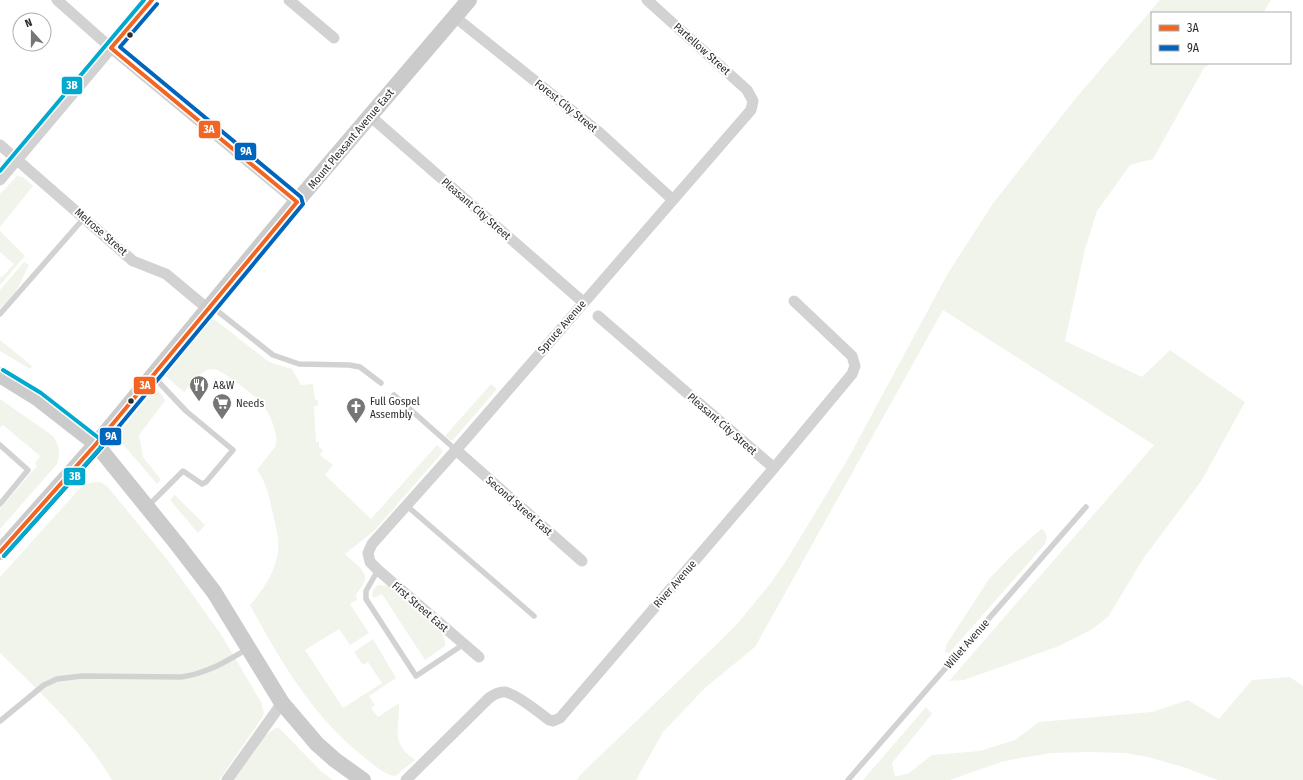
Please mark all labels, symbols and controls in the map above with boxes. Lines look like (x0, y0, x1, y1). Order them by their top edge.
north arrow (12, 12, 52, 52)
legend (1151, 12, 1291, 64)
text: N (23, 16, 34, 30)
street label: Partellow Street (671, 20, 733, 78)
text: 3A (1187, 21, 1199, 35)
unlabelled marker (125, 30, 135, 40)
text: 9A (1187, 41, 1200, 55)
line badge: 3B (61, 76, 83, 95)
street label: Forest City Street (532, 77, 600, 135)
text: 3B (65, 79, 78, 92)
street label: Mount Pleasant Avenue East (305, 86, 397, 192)
line badge: 3A (198, 120, 221, 139)
text: 3A (202, 123, 216, 136)
line badge: 9A (234, 142, 257, 161)
text: 9A (240, 145, 253, 158)
street label: Pleasant City Street (439, 175, 514, 243)
street label: Melrose Street (72, 206, 130, 259)
street label: Spruce Avenue (535, 298, 589, 356)
restaurant icon: A&W (188, 374, 210, 402)
line badge: 3A (133, 376, 156, 395)
text: 3A (138, 379, 152, 392)
place label: A&W (213, 379, 234, 392)
street label: Pleasant City Street (685, 390, 760, 458)
supermarket icon: Needs (211, 392, 233, 420)
place label: Full Gospel Assembly (370, 395, 420, 421)
unlabelled marker (126, 396, 136, 406)
church icon: Full Gospel Assembly (345, 396, 367, 424)
place label: Needs (236, 397, 264, 410)
line badge: 9A (99, 427, 122, 446)
text: 9A (105, 430, 118, 443)
line badge: 3B (63, 467, 86, 486)
text: 3B (68, 470, 81, 483)
street label: Second Street East (483, 474, 555, 539)
street label: River Avenue (651, 558, 699, 610)
street label: First Street East (389, 579, 451, 635)
street label: Willet Avenue (942, 617, 992, 671)

